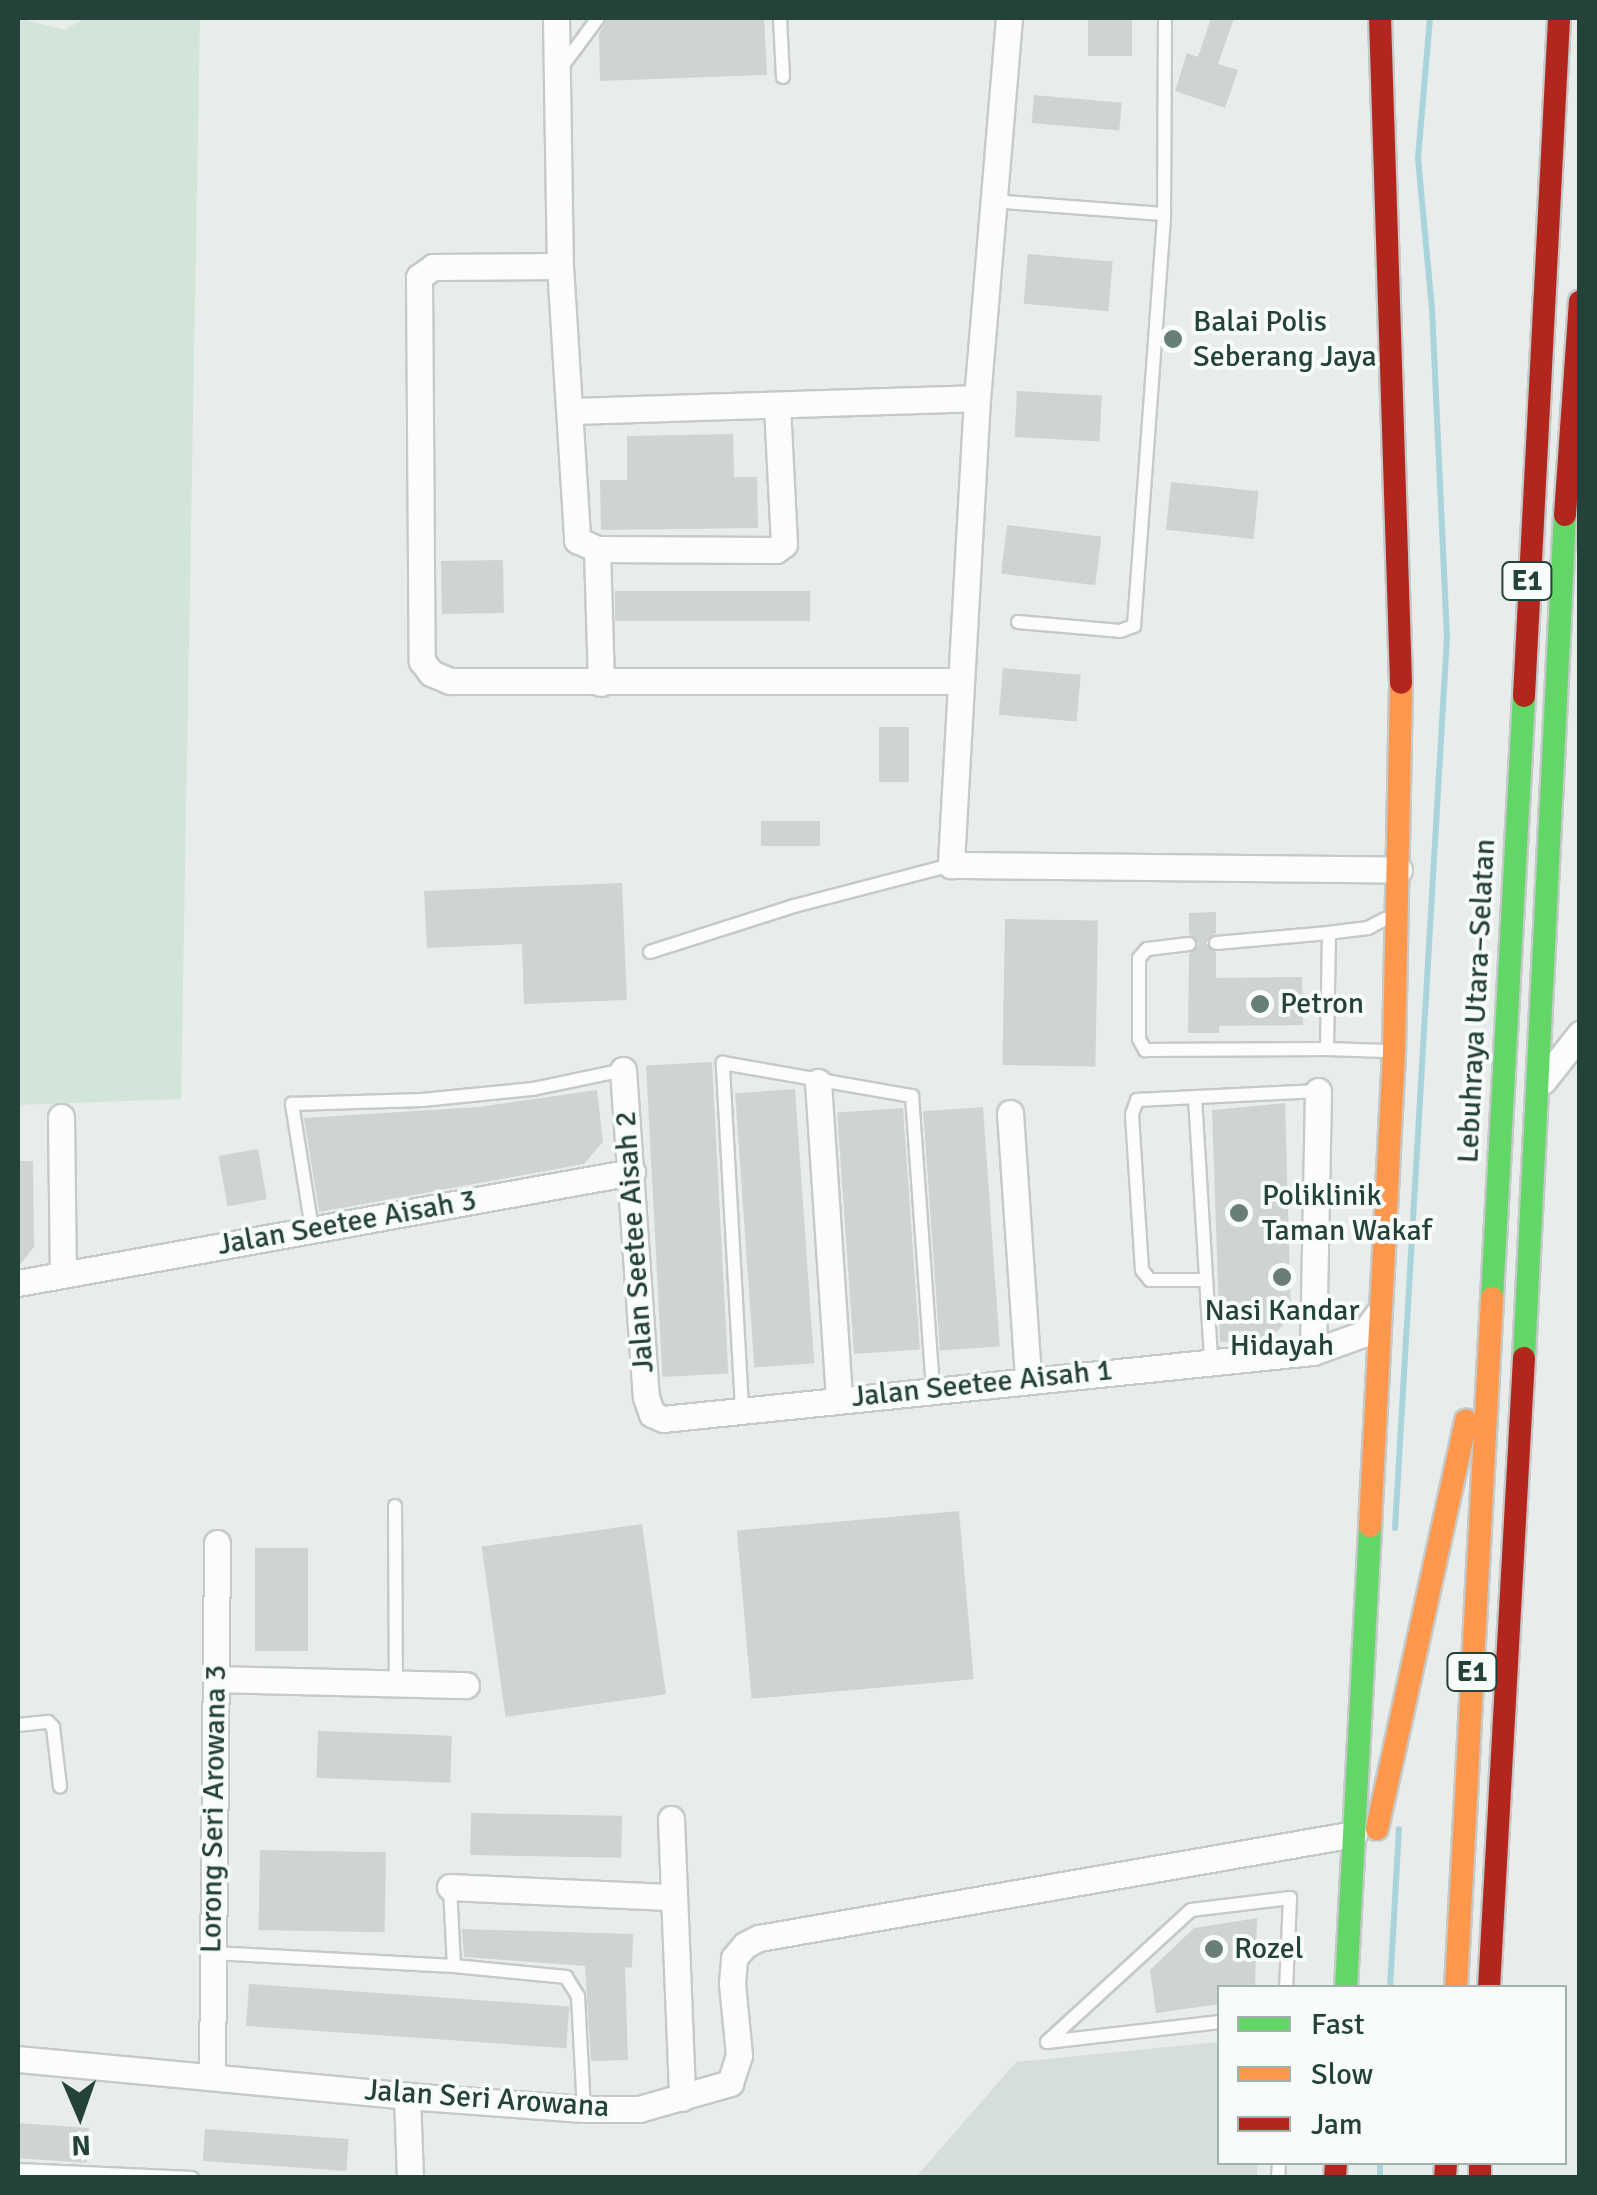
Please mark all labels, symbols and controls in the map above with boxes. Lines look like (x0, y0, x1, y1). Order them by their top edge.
place label: Balai Polis Seberang Jaya (1193, 304, 1377, 374)
marker: Balai Polis Seberang Jaya (1162, 328, 1184, 350)
road number: E1 (1500, 558, 1554, 604)
street label: Lebuhraya Utara–Selatan (1451, 838, 1503, 1164)
place label: Petron (1280, 986, 1364, 1022)
marker: Petron (1249, 993, 1271, 1015)
street label: Jalan Seetee Aisah 2 (608, 1110, 662, 1374)
place label: Poliklinik Taman Wakaf (1262, 1178, 1432, 1248)
street label: Jalan Seetee Aisah 3 (215, 1182, 479, 1264)
marker: Poliklinik Taman Wakaf (1226, 1200, 1252, 1226)
marker: Nasi Kandar Hidayah (1271, 1266, 1293, 1288)
place label: Nasi Kandar Hidayah (1204, 1293, 1360, 1364)
street label: Jalan Seetee Aisah 1 (850, 1352, 1114, 1416)
road number: E1 (1444, 1649, 1500, 1695)
street label: Lorong Seri Arowana 3 (193, 1665, 235, 1953)
place label: Rozel (1234, 1931, 1304, 1967)
marker: Rozel (1203, 1938, 1225, 1960)
legend (1217, 1985, 1567, 2165)
text: Fast (1311, 2006, 1364, 2043)
text: Slow (1311, 2056, 1373, 2093)
north arrow (30, 2065, 130, 2165)
street label: Jalan Seri Arowana (363, 2072, 611, 2126)
text: Jam (1311, 2106, 1363, 2143)
text: N (71, 2128, 91, 2162)

